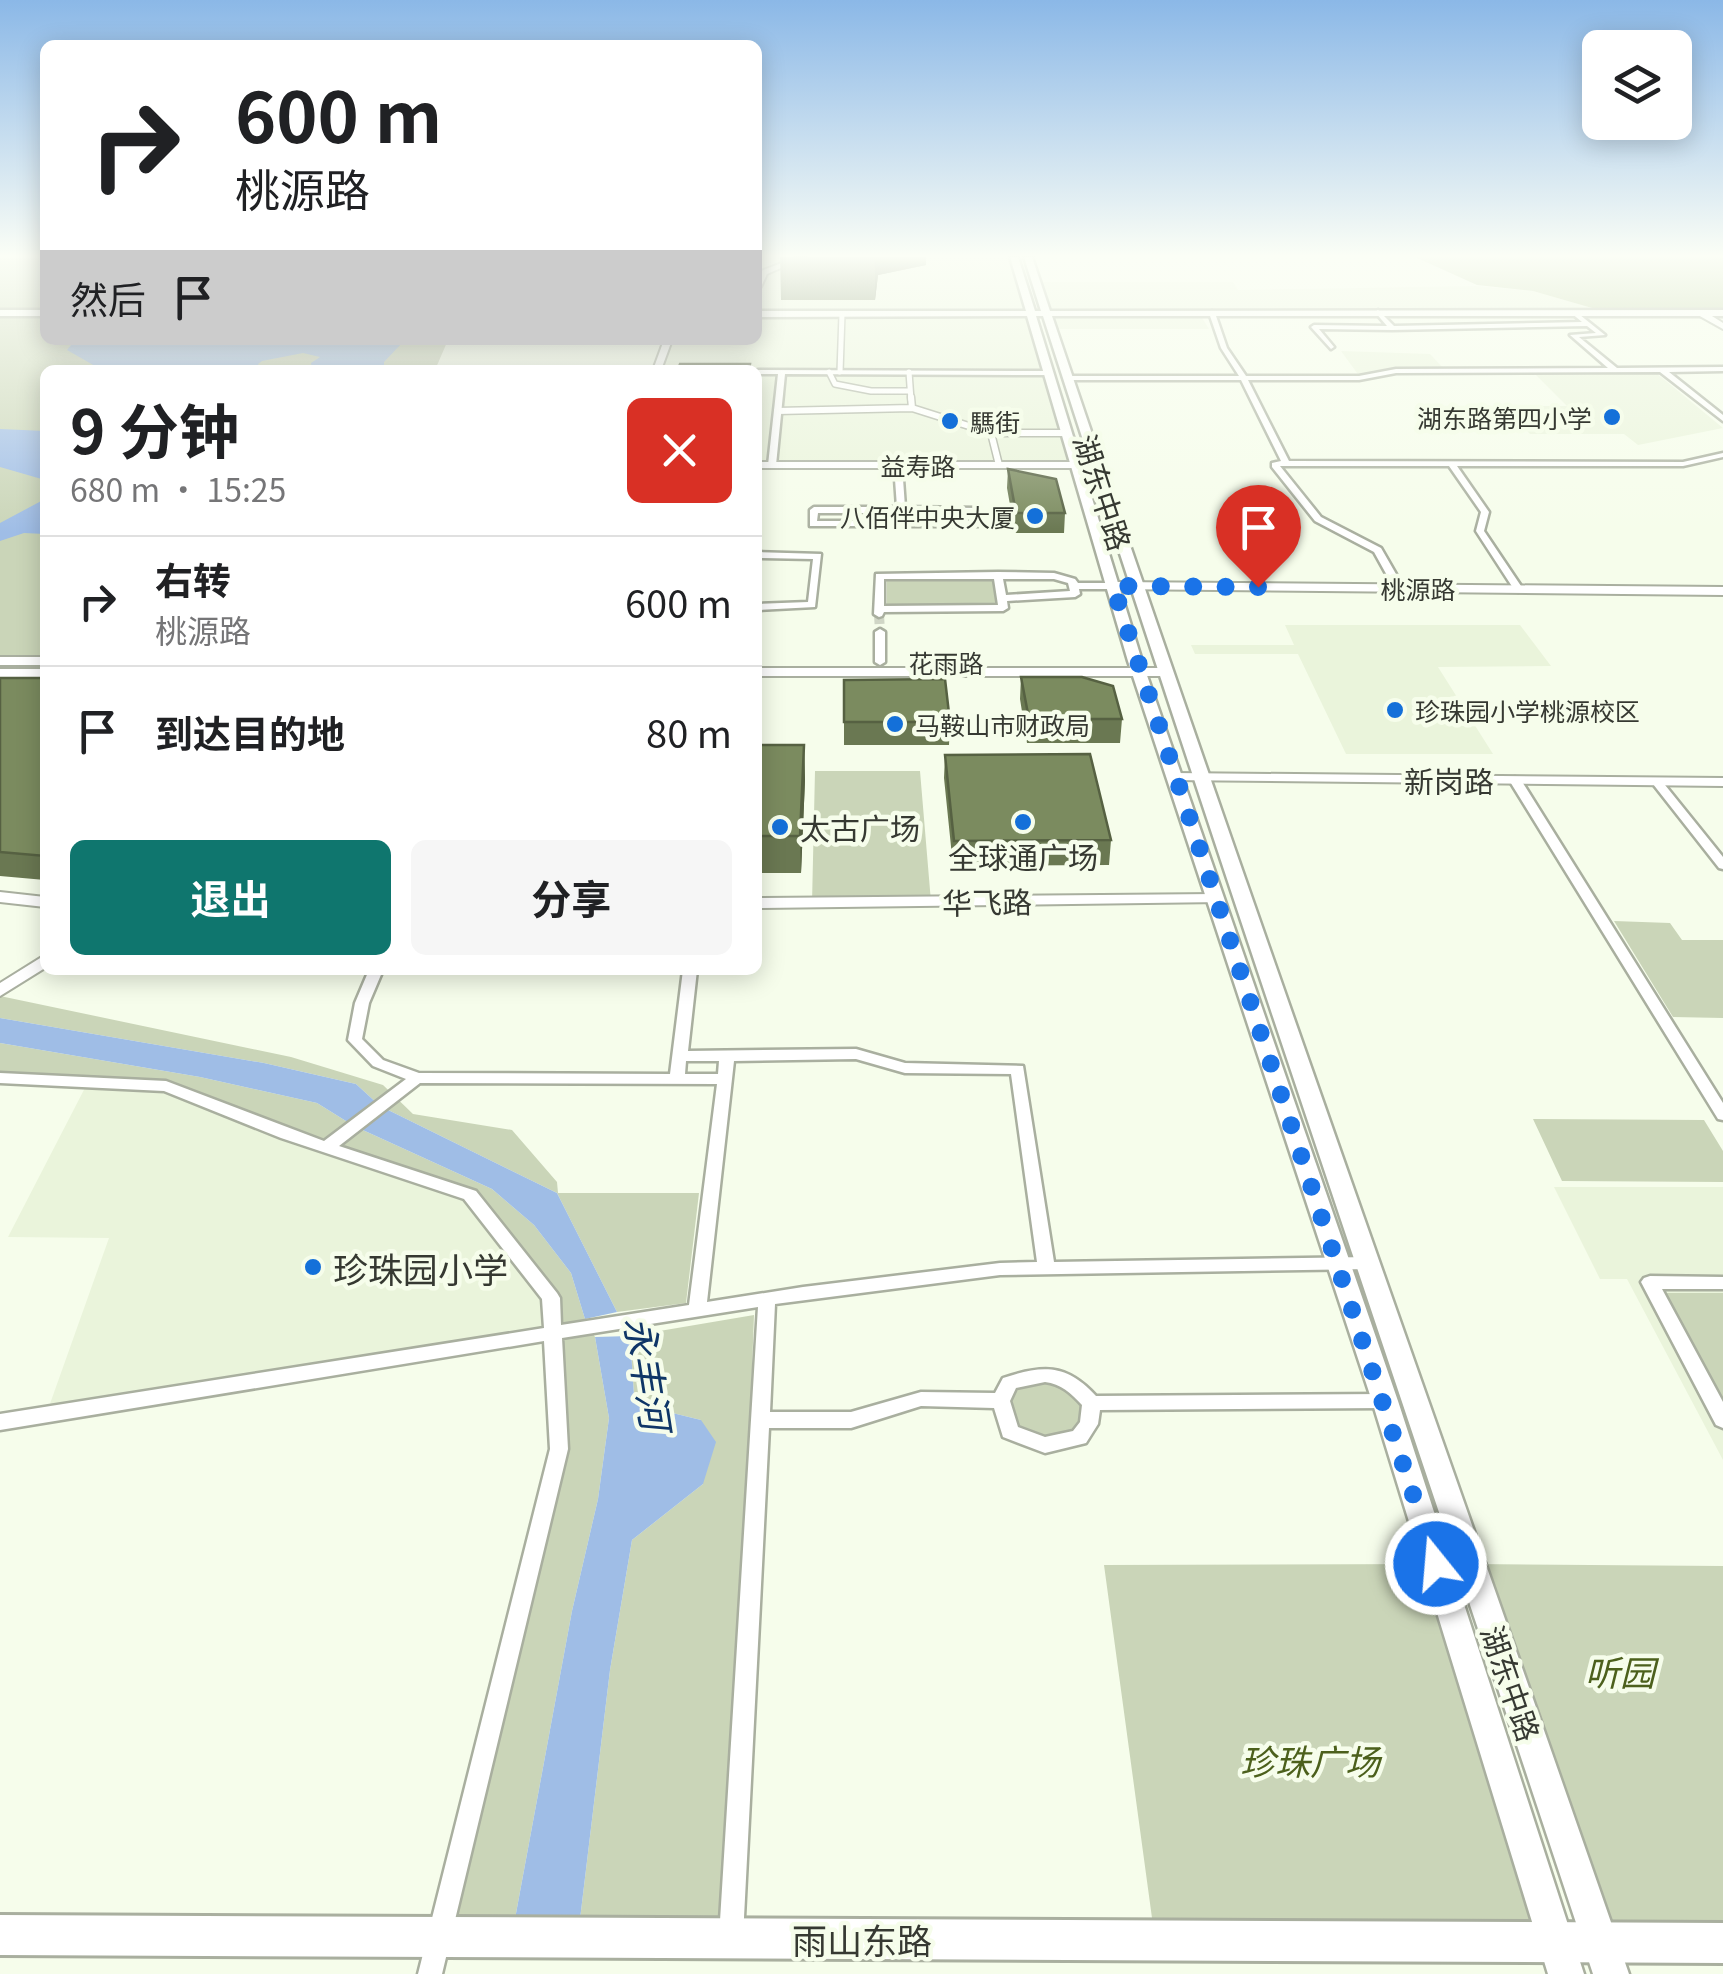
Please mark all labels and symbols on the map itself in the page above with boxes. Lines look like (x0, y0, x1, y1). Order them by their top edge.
place label: 湖东路第四小学 (1417, 399, 1592, 435)
place label: 騳街 (970, 403, 1020, 439)
marker: 湖东路第四小学 (1601, 406, 1623, 428)
marker: 騳街 (939, 410, 961, 432)
street label: 湖东中路 (1065, 428, 1143, 556)
street label: 益寿路 (880, 447, 956, 483)
pin (1216, 485, 1301, 588)
place label: 八佰伴中央大厦 (840, 498, 1015, 534)
marker: 八佰伴中央大厦 (1024, 505, 1046, 527)
street label: 桃源路 (1380, 570, 1456, 606)
street label: 花雨路 (908, 644, 984, 680)
place label: 珍珠园小学桃源校区 (1415, 692, 1640, 728)
marker: 珍珠园小学桃源校区 (1384, 699, 1406, 721)
place label: 马鞍山市财政局 (915, 706, 1090, 742)
marker: 马鞍山市财政局 (884, 713, 906, 735)
street label: 新岗路 (1404, 758, 1494, 802)
place label: 太古广场 (800, 805, 920, 849)
marker: 全球通广场 (1012, 811, 1034, 833)
marker: 太古广场 (769, 816, 791, 838)
place label: 全球通广场 (948, 834, 1098, 878)
street label: 华飞路 (942, 878, 1032, 924)
place label: 珍珠园小学 (333, 1242, 508, 1293)
marker: 珍珠园小学 (302, 1256, 324, 1278)
water label: 永丰河 (614, 1312, 687, 1441)
position arrow (1384, 1512, 1488, 1616)
street label: 湖东中路 (1472, 1619, 1552, 1747)
park label: 听园 (1585, 1645, 1660, 1696)
park label: 珍珠广场 (1240, 1734, 1383, 1785)
street label: 雨山东路 (792, 1913, 932, 1964)

